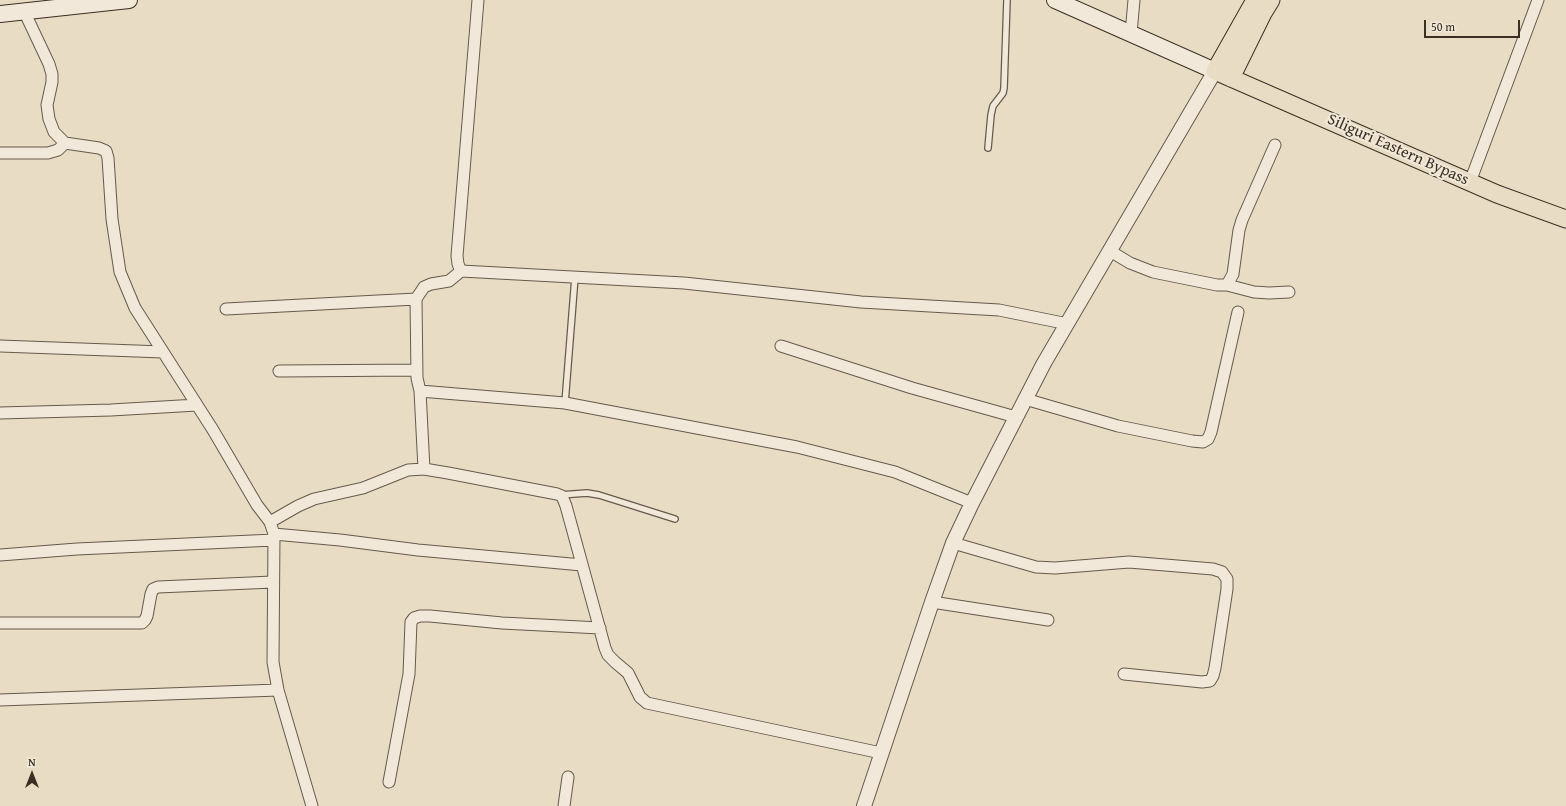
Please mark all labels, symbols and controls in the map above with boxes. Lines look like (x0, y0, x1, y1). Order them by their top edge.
scale bar (1426, 12, 1522, 38)
text: 50 m (1431, 18, 1455, 35)
street label: Siliguri Eastern Bypass (1324, 110, 1472, 190)
north arrow (12, 754, 52, 794)
text: N (28, 754, 36, 770)

